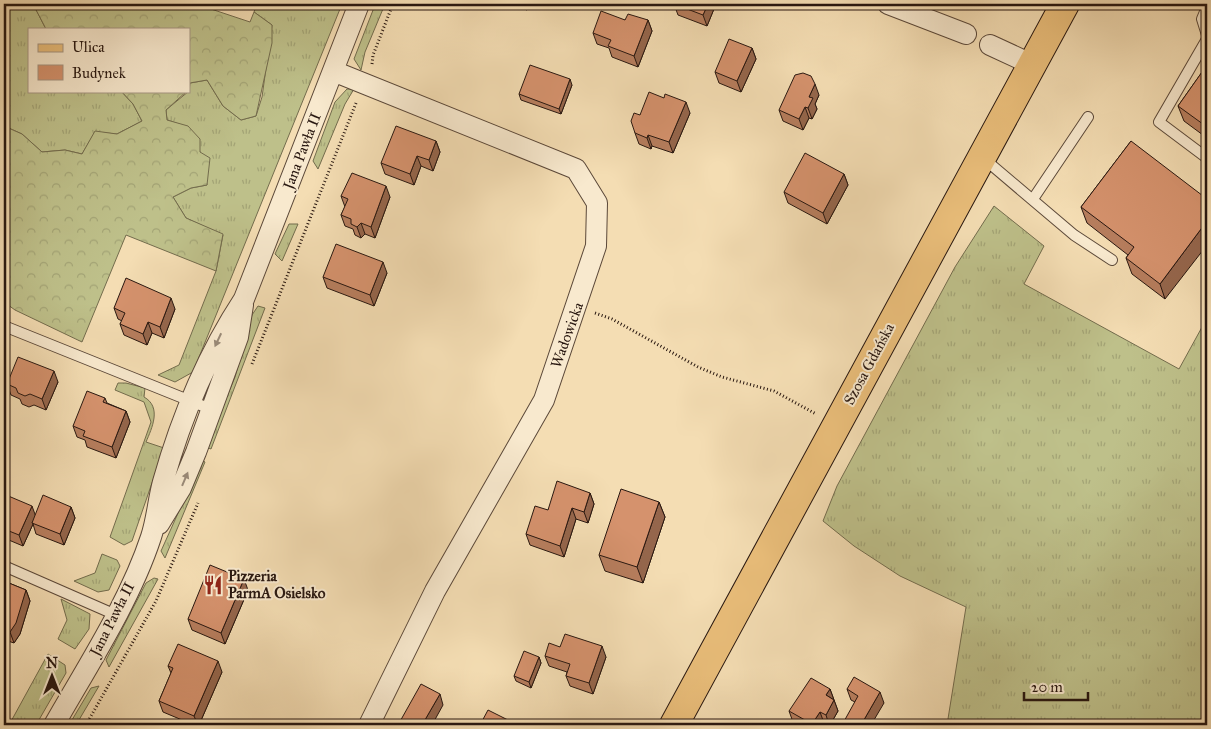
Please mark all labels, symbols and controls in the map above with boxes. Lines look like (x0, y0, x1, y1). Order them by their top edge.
legend (28, 28, 190, 92)
text: Ulica (72, 38, 105, 56)
text: Budynek (72, 64, 126, 82)
street label: Jana Pawła II (278, 110, 326, 194)
street label: Wadowicka (547, 299, 587, 370)
street label: Szosa Gdańska (840, 319, 898, 408)
one-way arrow (214, 333, 223, 348)
one-way arrow (181, 472, 189, 487)
place label: Pizzeria ParmA Osielsko (228, 567, 326, 602)
restaurant icon: Pizzeria ParmA Osielsko (202, 574, 224, 596)
street label: Jana Pawła II (85, 579, 139, 661)
north arrow (28, 652, 78, 702)
text: N (46, 655, 58, 672)
scale bar (1024, 669, 1087, 701)
text: 20 m (1031, 678, 1063, 696)

